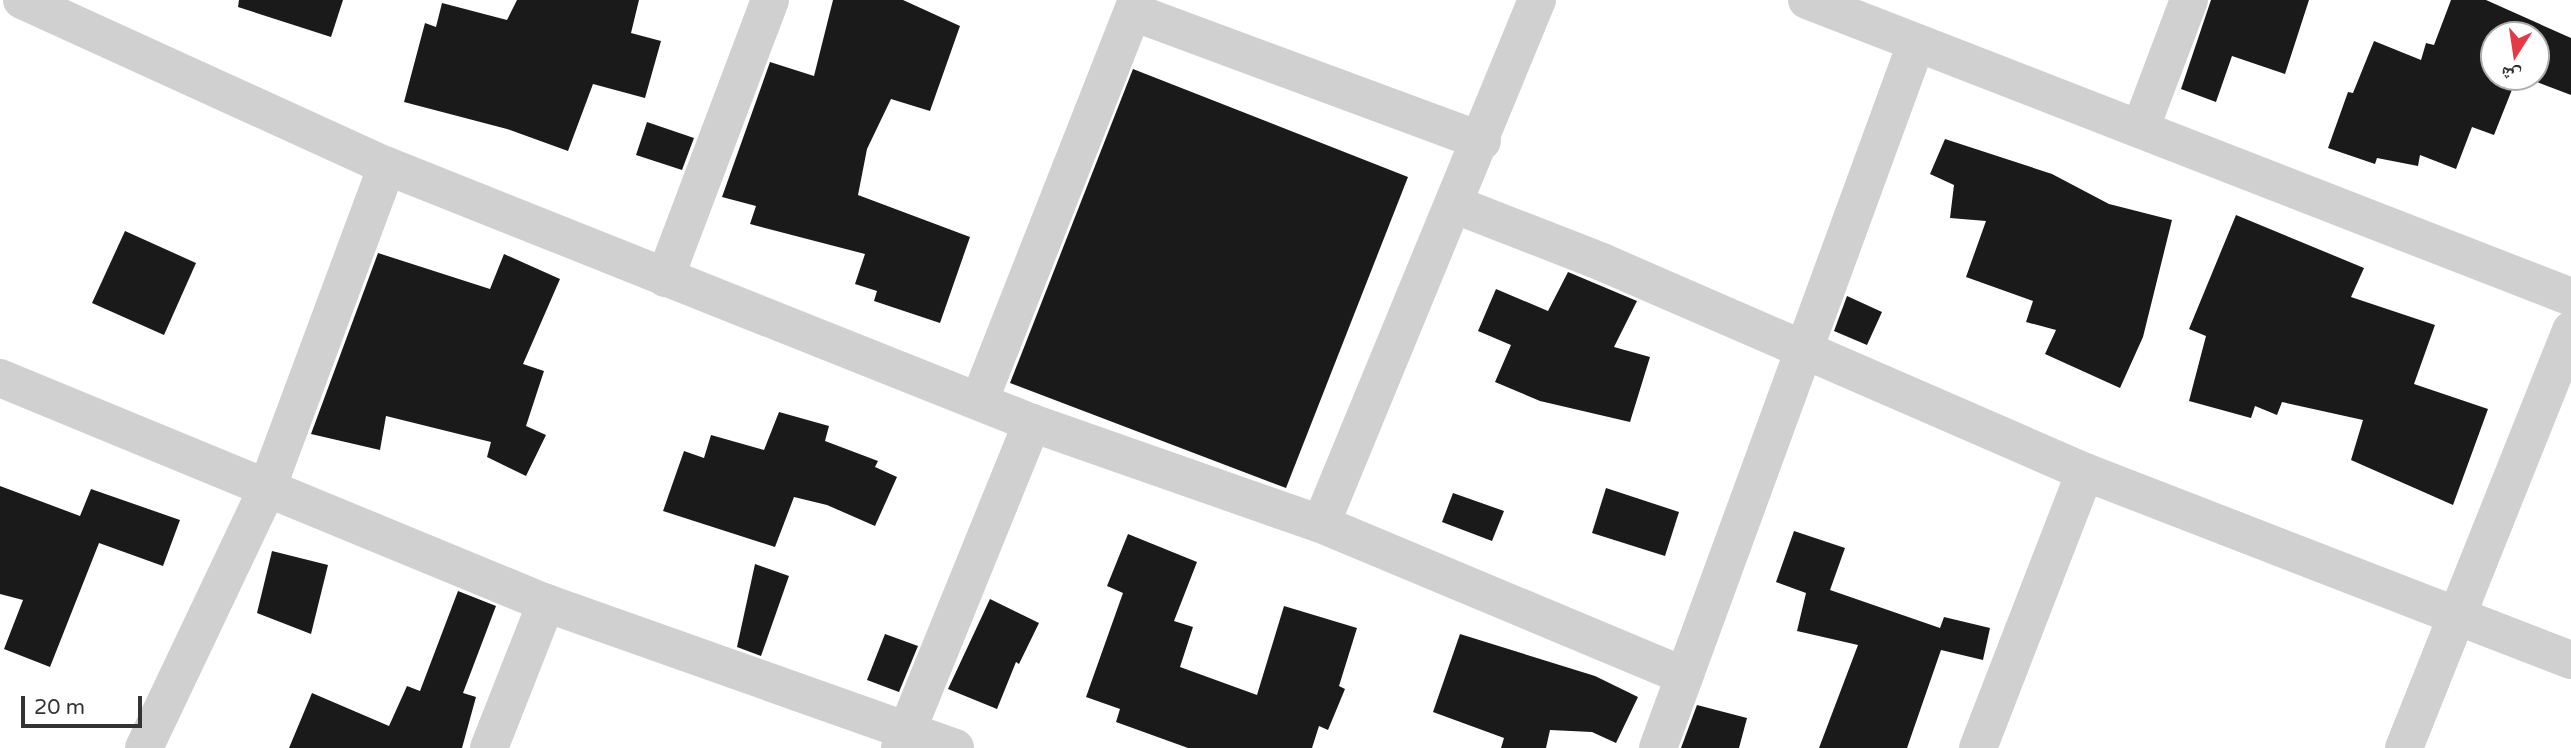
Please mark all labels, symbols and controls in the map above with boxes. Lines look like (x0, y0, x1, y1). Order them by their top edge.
north arrow (2480, 21, 2550, 91)
text: ش (2499, 62, 2523, 87)
scale bar (24, 682, 145, 726)
text: 20 m (34, 695, 85, 720)

